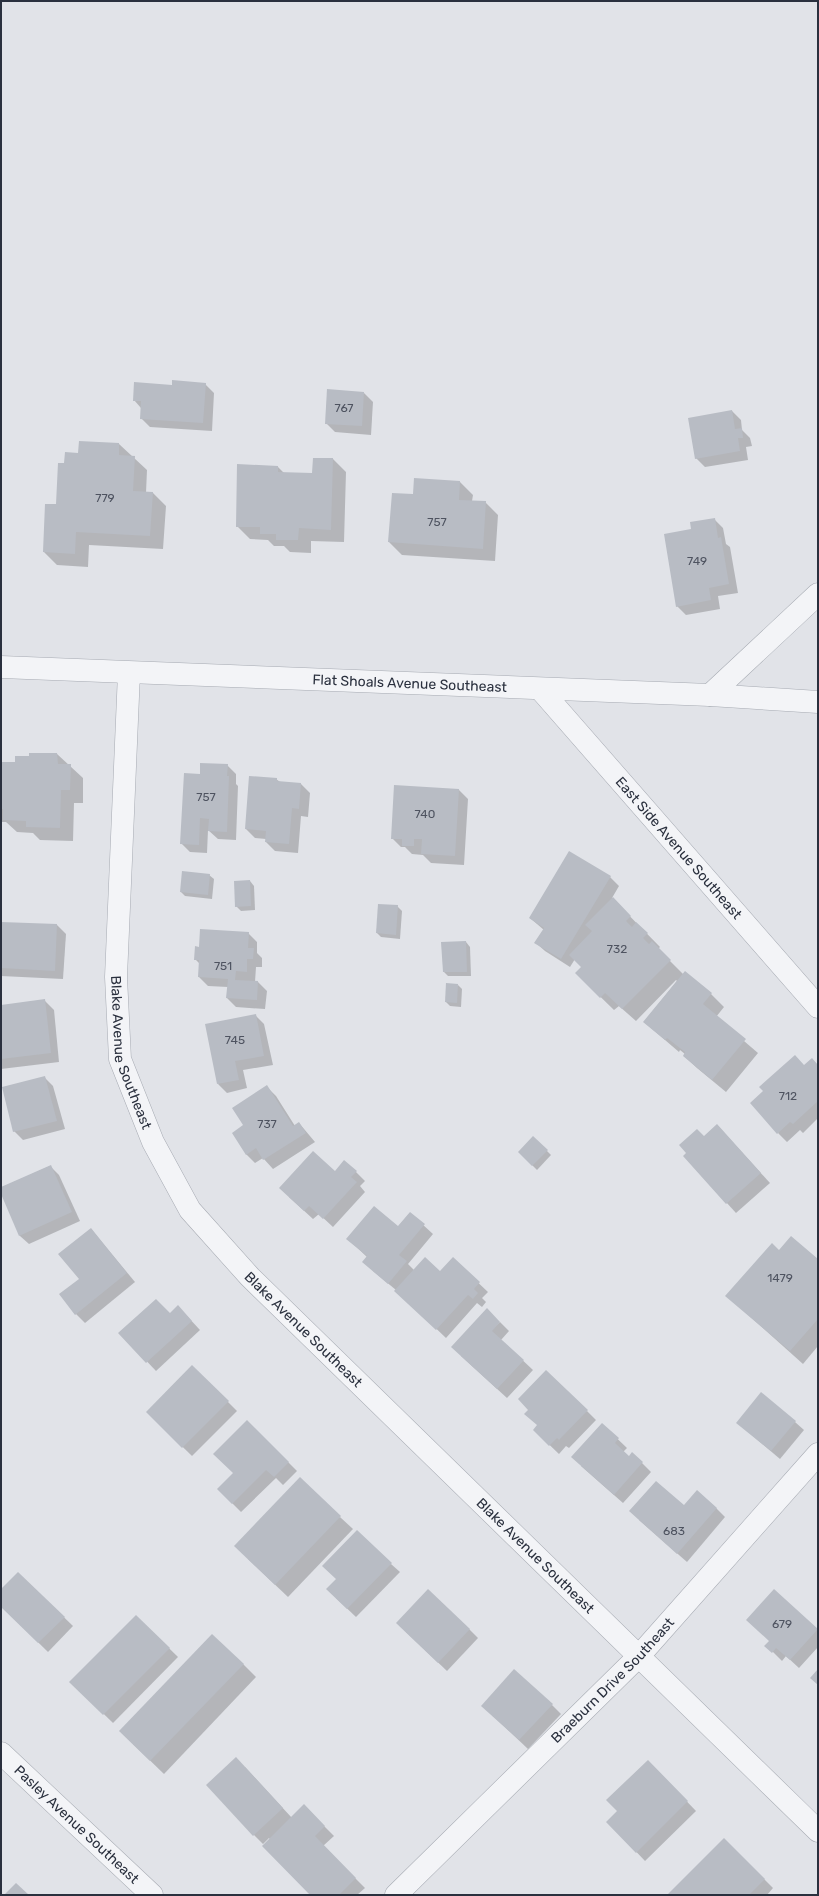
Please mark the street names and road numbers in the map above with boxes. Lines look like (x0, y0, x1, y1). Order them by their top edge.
street label: Flat Shoals Avenue Southeast (312, 671, 508, 696)
street label: East Side Avenue Southeast (612, 773, 746, 923)
street label: Blake Avenue Southeast (107, 975, 155, 1132)
street label: Blake Avenue Southeast (241, 1268, 366, 1391)
street label: Blake Avenue Southeast (473, 1495, 598, 1618)
street label: Braeburn Drive Southeast (548, 1614, 678, 1747)
street label: Pasley Avenue Southeast (10, 1762, 143, 1888)

